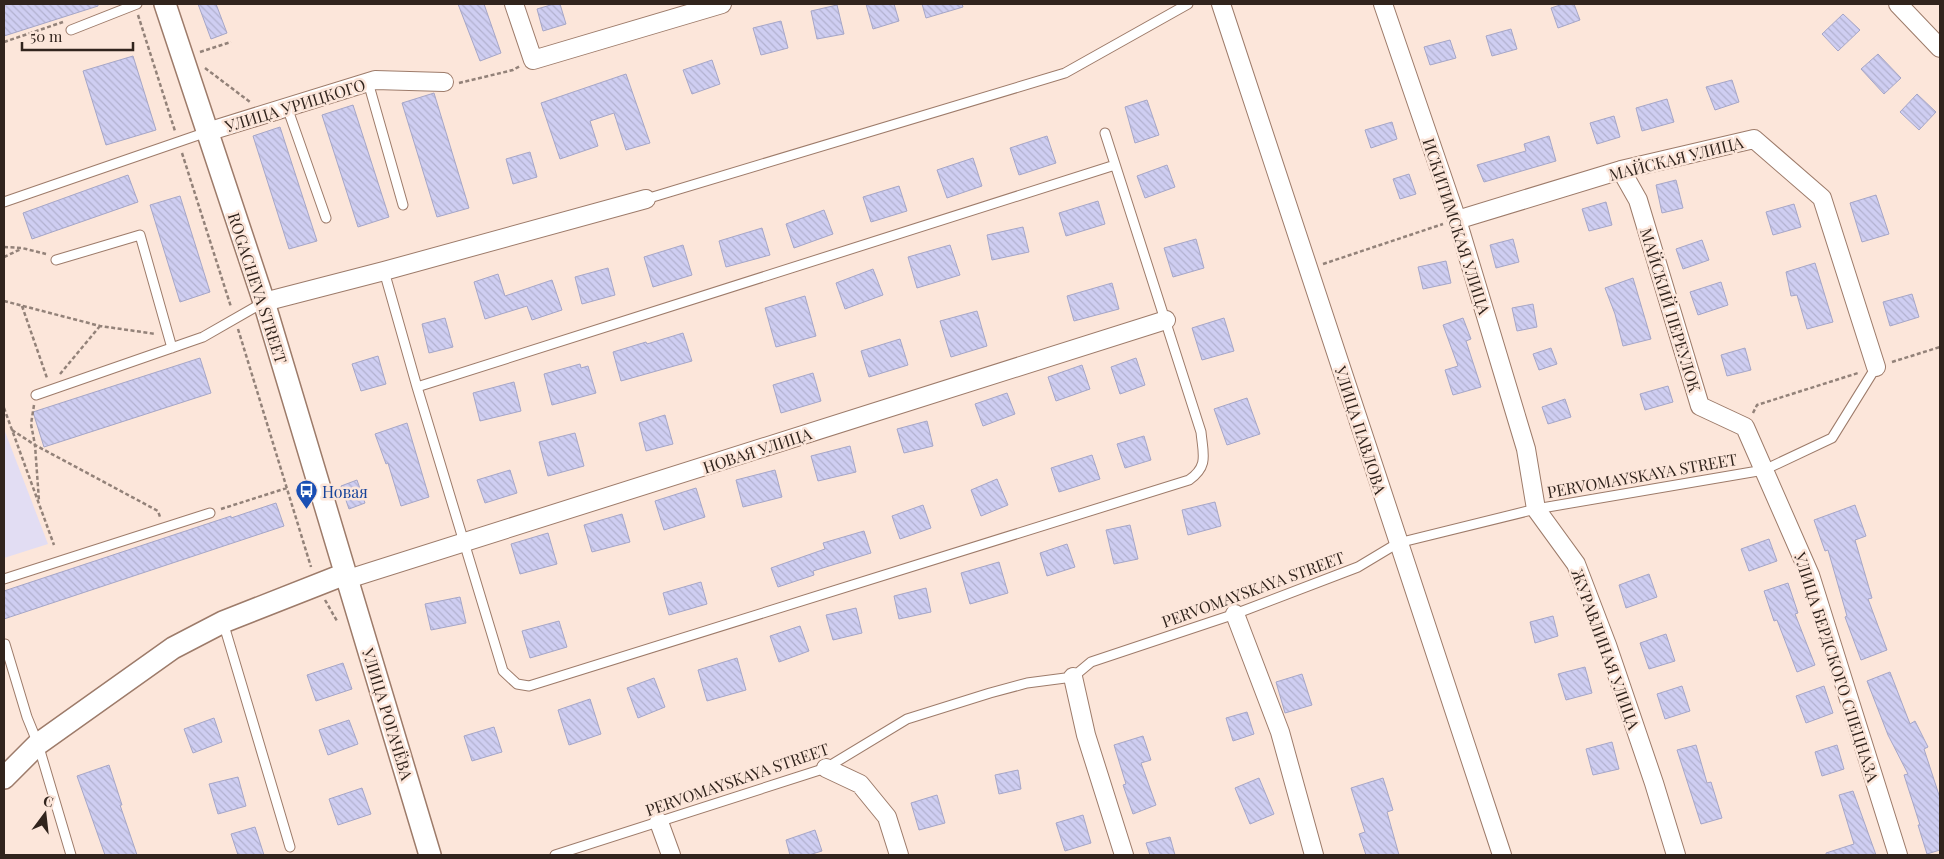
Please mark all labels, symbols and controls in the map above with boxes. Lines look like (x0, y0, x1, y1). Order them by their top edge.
scale bar (22, 20, 134, 52)
text: 50 m (30, 26, 63, 46)
street label: УЛИЦА УРИЦКОГО (221, 74, 368, 137)
street label: МАЙСКАЯ УЛИЦА (1607, 131, 1746, 185)
street label: ИСКИТИМСКАЯ УЛИЦА (1419, 135, 1496, 318)
street label: ROGACHEVA STREET (224, 210, 292, 366)
street label: МАЙСКИЙ ПЕРЕУЛОК (1636, 225, 1706, 395)
street label: УЛИЦА ПАВЛОВА (1330, 362, 1392, 498)
street label: НОВАЯ УЛИЦА (700, 422, 815, 477)
street label: PERVOMAYSKAYA STREET (1545, 448, 1739, 502)
bus stop icon: Новая (294, 479, 318, 510)
place label: Новая (322, 481, 368, 502)
street label: PERVOMAYSKAYA STREET (1159, 546, 1347, 632)
street label: УЛИЦА БЕРДСКОГО СПЕЦНАЗА (1790, 549, 1884, 785)
street label: ЖУРАВЛИНАЯ УЛИЦА (1567, 566, 1645, 733)
street label: УЛИЦА РОГАЧЁВА (358, 644, 418, 783)
street label: PERVOMAYSKAYA STREET (642, 738, 832, 820)
north arrow (20, 789, 70, 839)
text: С (41, 791, 56, 811)

